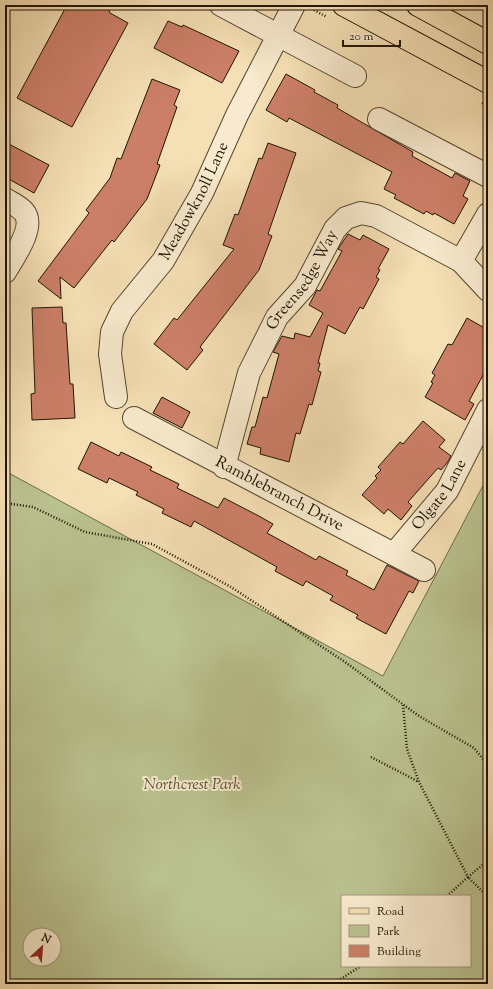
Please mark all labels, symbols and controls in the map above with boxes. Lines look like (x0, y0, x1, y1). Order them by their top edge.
scale bar (343, 22, 400, 48)
text: 20 m (349, 28, 374, 46)
street label: Meadowknoll Lane (154, 138, 235, 265)
street label: Greensedge Way (261, 226, 344, 334)
street label: Ramblebranch Drive (211, 451, 348, 537)
street label: Olgate Lane (407, 455, 473, 536)
park label: Northcrest Park (144, 774, 240, 797)
legend (341, 895, 471, 967)
text: Road (377, 903, 404, 921)
text: Park (377, 923, 400, 941)
north arrow (22, 927, 62, 967)
text: N (38, 929, 54, 948)
text: Building (377, 943, 421, 961)

